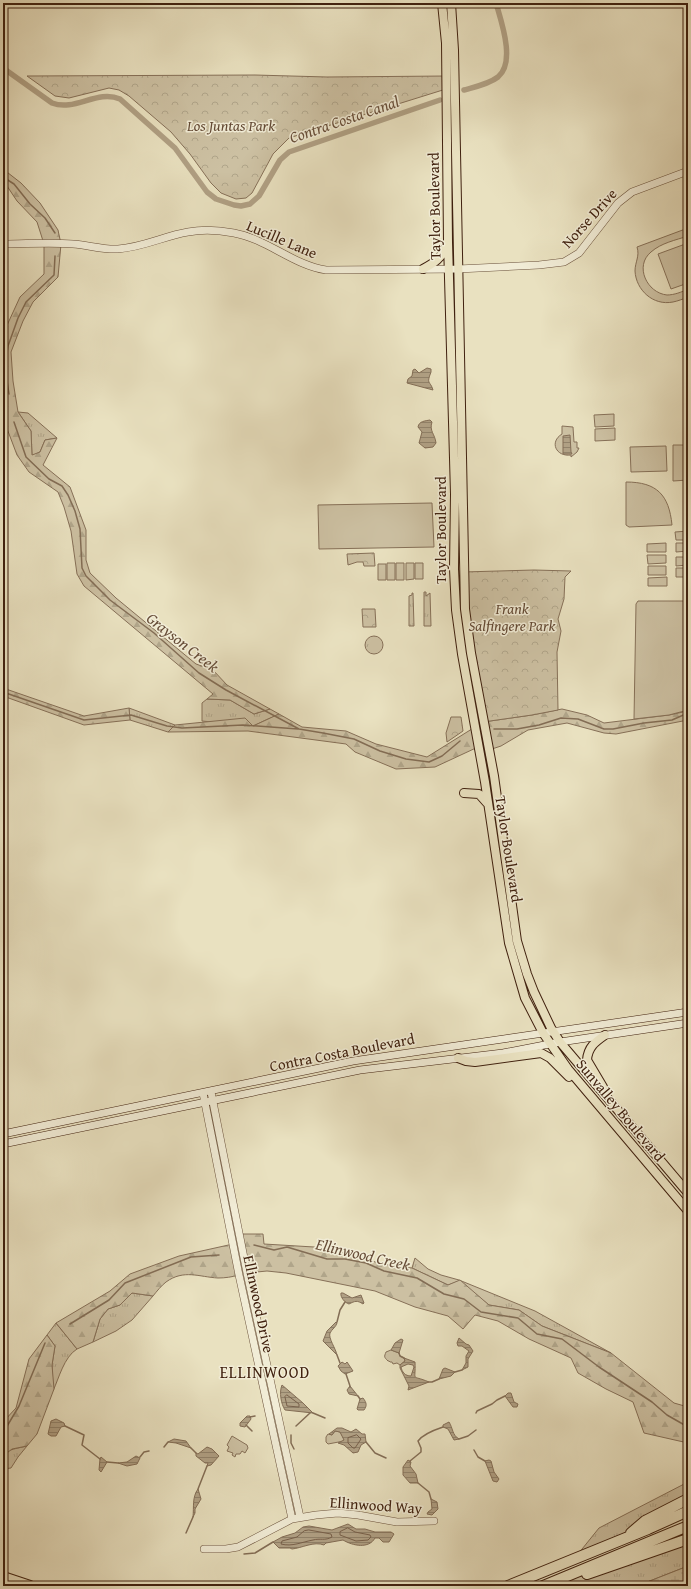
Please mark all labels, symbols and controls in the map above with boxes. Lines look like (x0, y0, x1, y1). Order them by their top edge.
water label: Contra Costa Canal (286, 89, 402, 149)
park label: Los Juntas Park (186, 115, 275, 136)
street label: Taylor Boulevard (423, 152, 445, 260)
street label: Norse Drive (557, 184, 621, 252)
street label: Lucille Lane (243, 215, 321, 263)
street label: Taylor Boulevard (430, 476, 451, 584)
park label: Frank Salfingere Park (469, 598, 556, 636)
water label: Grayson Creek (142, 606, 225, 678)
street label: Taylor Boulevard (490, 794, 528, 904)
street label: Contra Costa Boulevard (268, 1028, 416, 1076)
street label: Sunvalley Boulevard (572, 1054, 670, 1166)
water label: Ellinwood Creek (312, 1231, 413, 1277)
street label: Ellinwood Drive (238, 1253, 280, 1355)
district label: ELLINWOOD (220, 1360, 310, 1384)
street label: Ellinwood Way (329, 1491, 423, 1519)

